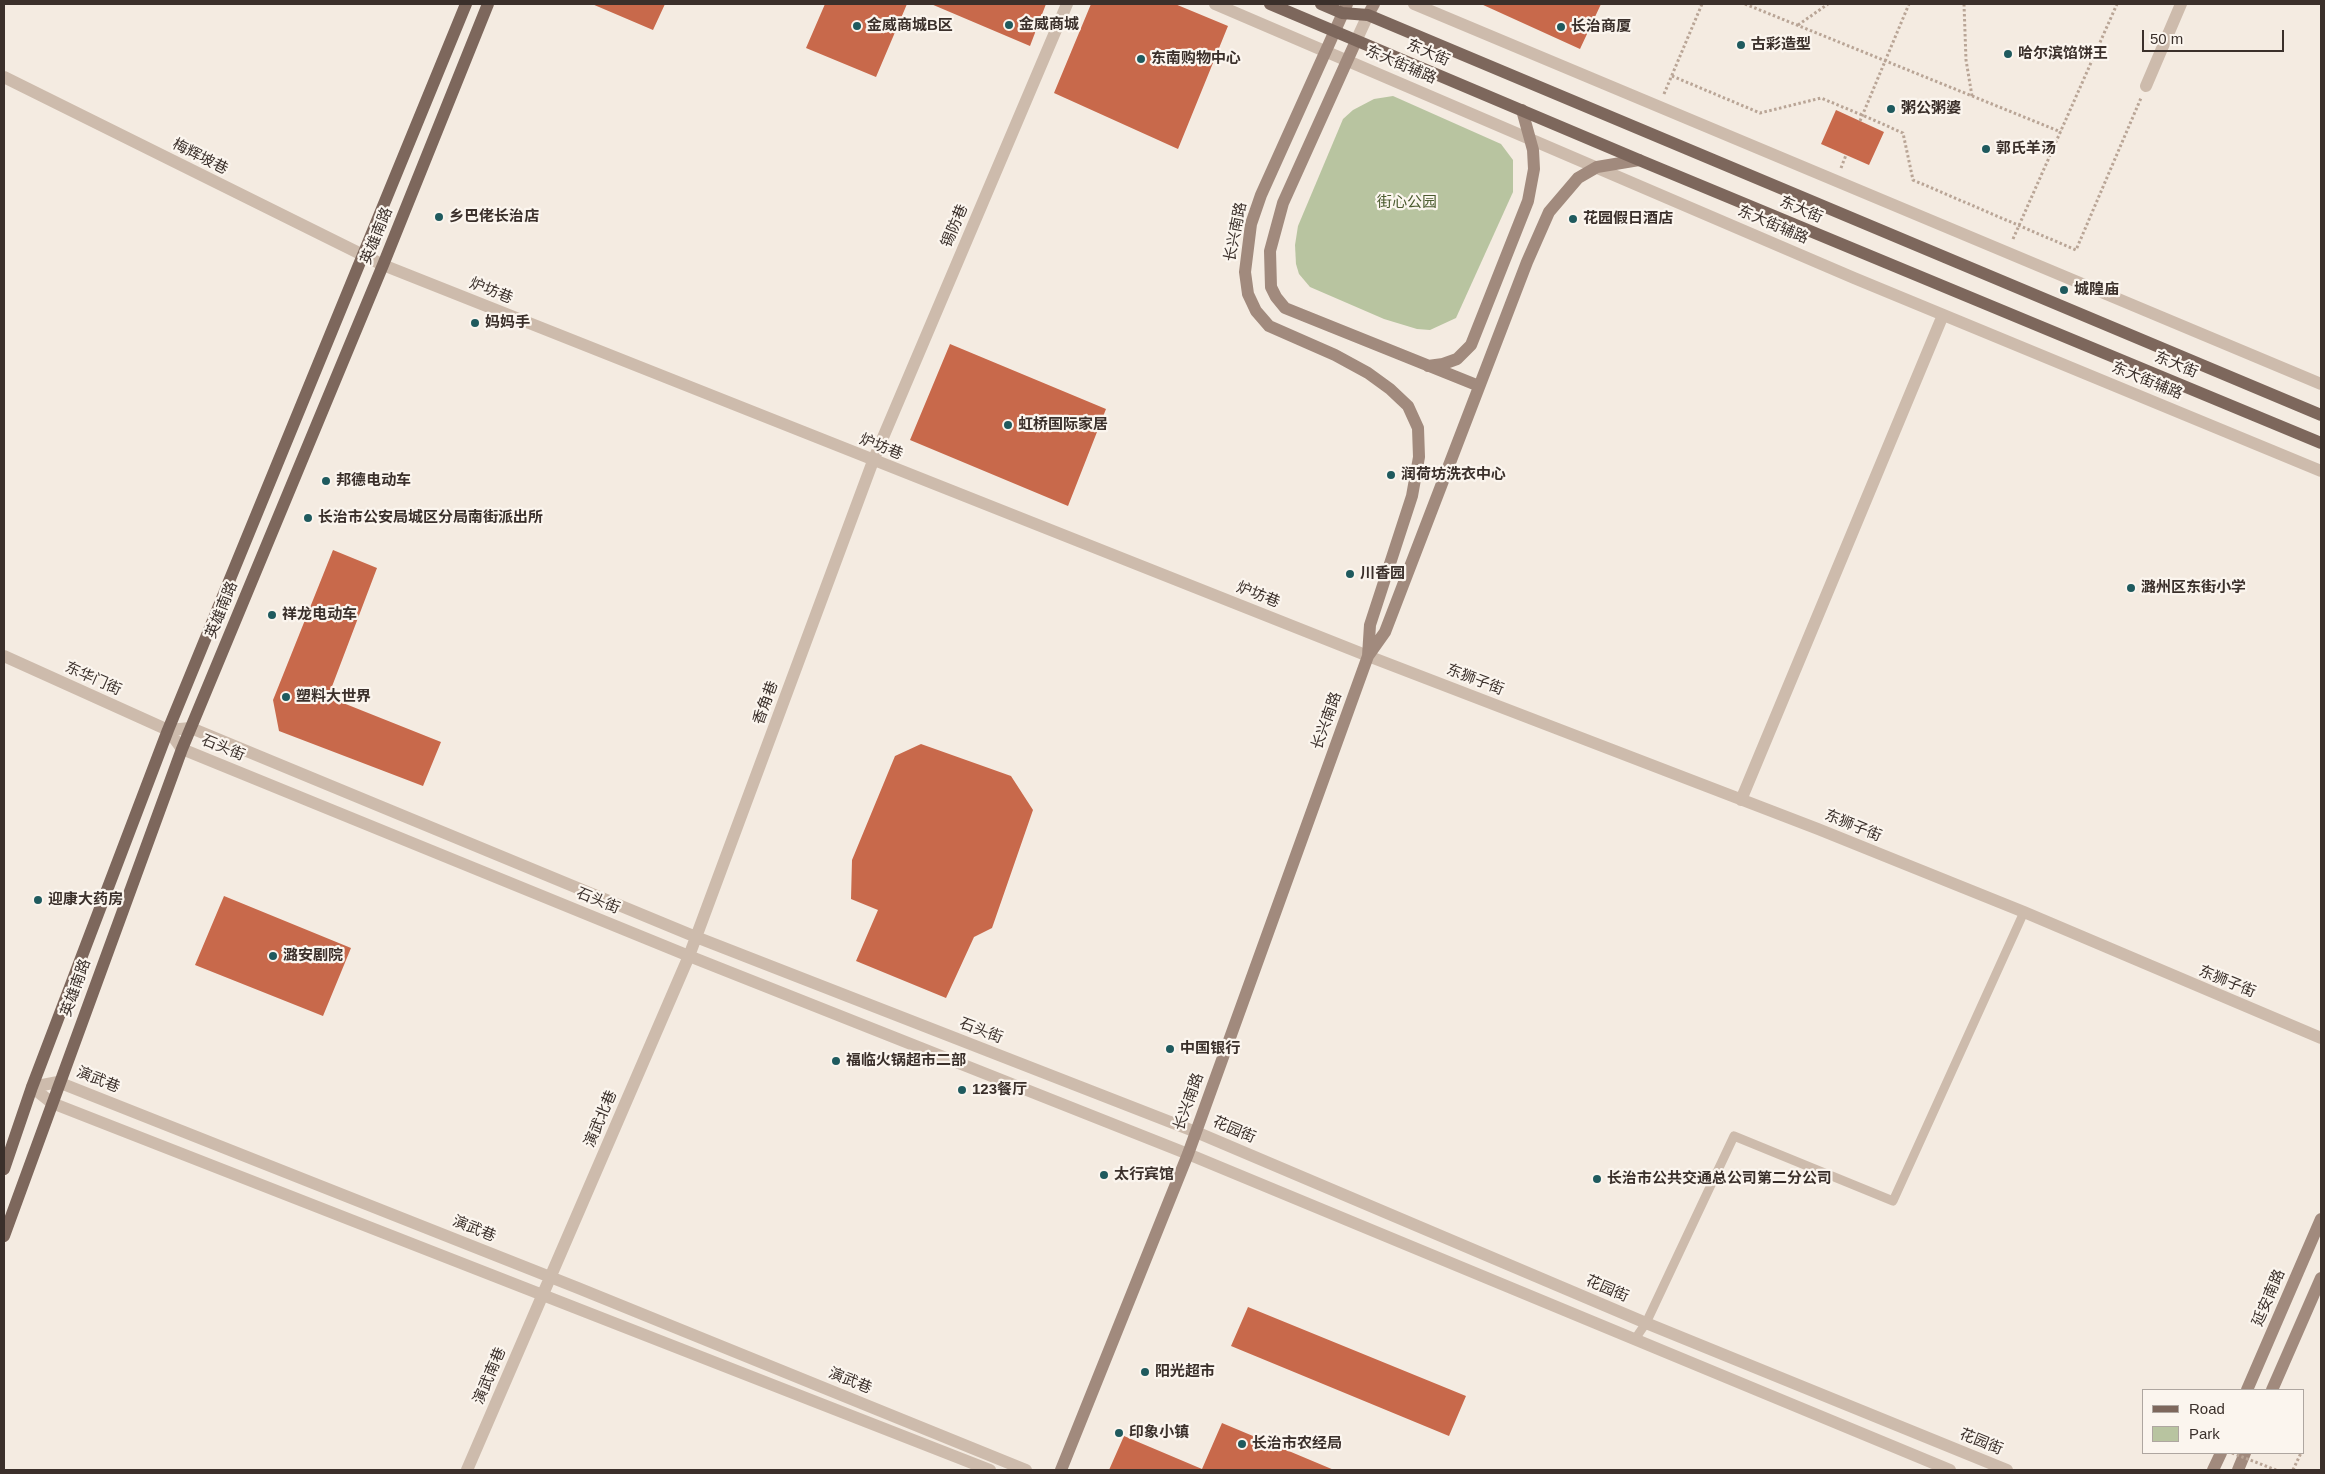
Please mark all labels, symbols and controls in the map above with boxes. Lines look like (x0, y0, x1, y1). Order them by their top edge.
place label: 金威商城 (1019, 16, 1079, 34)
place label: 金威商城B区 (867, 17, 953, 35)
place label: 长治商厦 (1571, 18, 1631, 36)
marker: 金威商城 (1003, 19, 1015, 31)
marker: 金威商城B区 (851, 20, 863, 32)
scale bar (2145, 20, 2288, 52)
marker: 长治商厦 (1555, 21, 1567, 33)
text: 50 m (2150, 30, 2183, 47)
street label: 东大街 (1404, 36, 1452, 70)
place label: 古彩造型 (1751, 36, 1811, 54)
marker: 古彩造型 (1735, 39, 1747, 51)
street label: 东大街辅路 (1363, 42, 1439, 88)
place label: 哈尔滨馅饼王 (2018, 45, 2108, 63)
marker: 哈尔滨馅饼王 (2002, 48, 2014, 60)
place label: 东南购物中心 (1151, 50, 1241, 68)
marker: 东南购物中心 (1135, 53, 1147, 65)
place label: 粥公粥婆 (1901, 100, 1961, 118)
marker: 粥公粥婆 (1885, 103, 1897, 115)
street label: 梅辉坡巷 (169, 135, 231, 179)
place label: 郭氏羊汤 (1996, 140, 2056, 158)
marker: 郭氏羊汤 (1980, 143, 1992, 155)
street label: 东大街 (1777, 193, 1825, 227)
park label: 街心公园 (1377, 194, 1437, 212)
street label: 长兴南路 (1221, 201, 1251, 263)
street label: 锡防巷 (938, 202, 972, 250)
street label: 东大街辅路 (1735, 202, 1811, 248)
street label: 英雄南路 (357, 205, 397, 267)
place label: 乡巴佬长治店 (449, 208, 539, 226)
place label: 花园假日酒店 (1583, 210, 1673, 228)
marker: 乡巴佬长治店 (433, 211, 445, 223)
marker: 花园假日酒店 (1567, 213, 1579, 225)
street label: 炉坊巷 (467, 274, 515, 308)
place label: 城隍庙 (2074, 281, 2119, 299)
marker: 城隍庙 (2058, 284, 2070, 296)
place label: 妈妈手 (485, 314, 530, 332)
marker: 妈妈手 (469, 317, 481, 329)
street label: 东大街 (2152, 348, 2200, 382)
street label: 东大街辅路 (2109, 359, 2185, 403)
place label: 虹桥国际家居 (1018, 416, 1108, 434)
marker: 虹桥国际家居 (1002, 419, 1014, 431)
street label: 炉坊巷 (857, 430, 905, 464)
place label: 润荷坊洗衣中心 (1401, 466, 1506, 484)
marker: 润荷坊洗衣中心 (1385, 469, 1397, 481)
place label: 邦德电动车 (336, 472, 411, 490)
marker: 邦德电动车 (320, 475, 332, 487)
place label: 长治市公安局城区分局南街派出所 (318, 509, 543, 527)
marker: 长治市公安局城区分局南街派出所 (302, 512, 314, 524)
place label: 川香园 (1360, 565, 1405, 583)
marker: 川香园 (1344, 568, 1356, 580)
street label: 炉坊巷 (1234, 578, 1282, 612)
street label: 英雄南路 (202, 579, 242, 641)
place label: 潞州区东街小学 (2141, 579, 2246, 597)
marker: 潞州区东街小学 (2125, 582, 2137, 594)
place label: 祥龙电动车 (282, 606, 357, 624)
marker: 祥龙电动车 (266, 609, 278, 621)
street label: 东华门街 (62, 659, 124, 699)
street label: 东狮子街 (1444, 661, 1506, 699)
street label: 香角巷 (750, 679, 782, 727)
place label: 塑料大世界 (296, 688, 371, 706)
street label: 长兴南路 (1308, 690, 1346, 752)
marker: 塑料大世界 (280, 691, 292, 703)
street label: 石头街 (199, 731, 247, 765)
street label: 东狮子街 (1822, 806, 1884, 846)
street label: 石头街 (574, 884, 622, 918)
place label: 迎康大药房 (48, 891, 123, 909)
marker: 迎康大药房 (32, 894, 44, 906)
place label: 潞安剧院 (283, 947, 343, 965)
marker: 潞安剧院 (267, 950, 279, 962)
street label: 英雄南路 (57, 957, 95, 1019)
street label: 东狮子街 (2196, 962, 2258, 1002)
street label: 石头街 (957, 1015, 1005, 1047)
place label: 中国银行 (1180, 1040, 1240, 1058)
marker: 中国银行 (1164, 1043, 1176, 1055)
place label: 福临火锅超市二部 (846, 1052, 966, 1070)
marker: 福临火锅超市二部 (830, 1055, 842, 1067)
street label: 演武巷 (74, 1063, 122, 1097)
street label: 长兴南路 (1170, 1071, 1208, 1133)
place label: 123餐厅 (972, 1081, 1027, 1099)
marker: 123餐厅 (956, 1084, 968, 1096)
street label: 演武北巷 (581, 1088, 621, 1150)
street label: 花园街 (1210, 1113, 1258, 1147)
place label: 太行宾馆 (1114, 1166, 1174, 1184)
marker: 太行宾馆 (1098, 1169, 1110, 1181)
place label: 长治市公共交通总公司第二分公司 (1607, 1170, 1832, 1188)
marker: 长治市公共交通总公司第二分公司 (1591, 1173, 1603, 1185)
street label: 演武巷 (450, 1212, 498, 1246)
street label: 延安南路 (2249, 1267, 2289, 1329)
street label: 花园街 (1583, 1272, 1631, 1306)
street label: 演武南巷 (470, 1345, 510, 1407)
place label: 阳光超市 (1155, 1363, 1215, 1381)
street label: 演武巷 (826, 1364, 874, 1398)
marker: 阳光超市 (1139, 1366, 1151, 1378)
legend (2142, 1389, 2305, 1454)
text: Road (2189, 1400, 2225, 1417)
place label: 印象小镇 (1129, 1424, 1189, 1442)
street label: 花园街 (1957, 1425, 2005, 1459)
text: Park (2189, 1425, 2220, 1442)
marker: 印象小镇 (1113, 1427, 1125, 1439)
place label: 长治市农经局 (1252, 1435, 1342, 1453)
marker: 长治市农经局 (1236, 1438, 1248, 1450)

